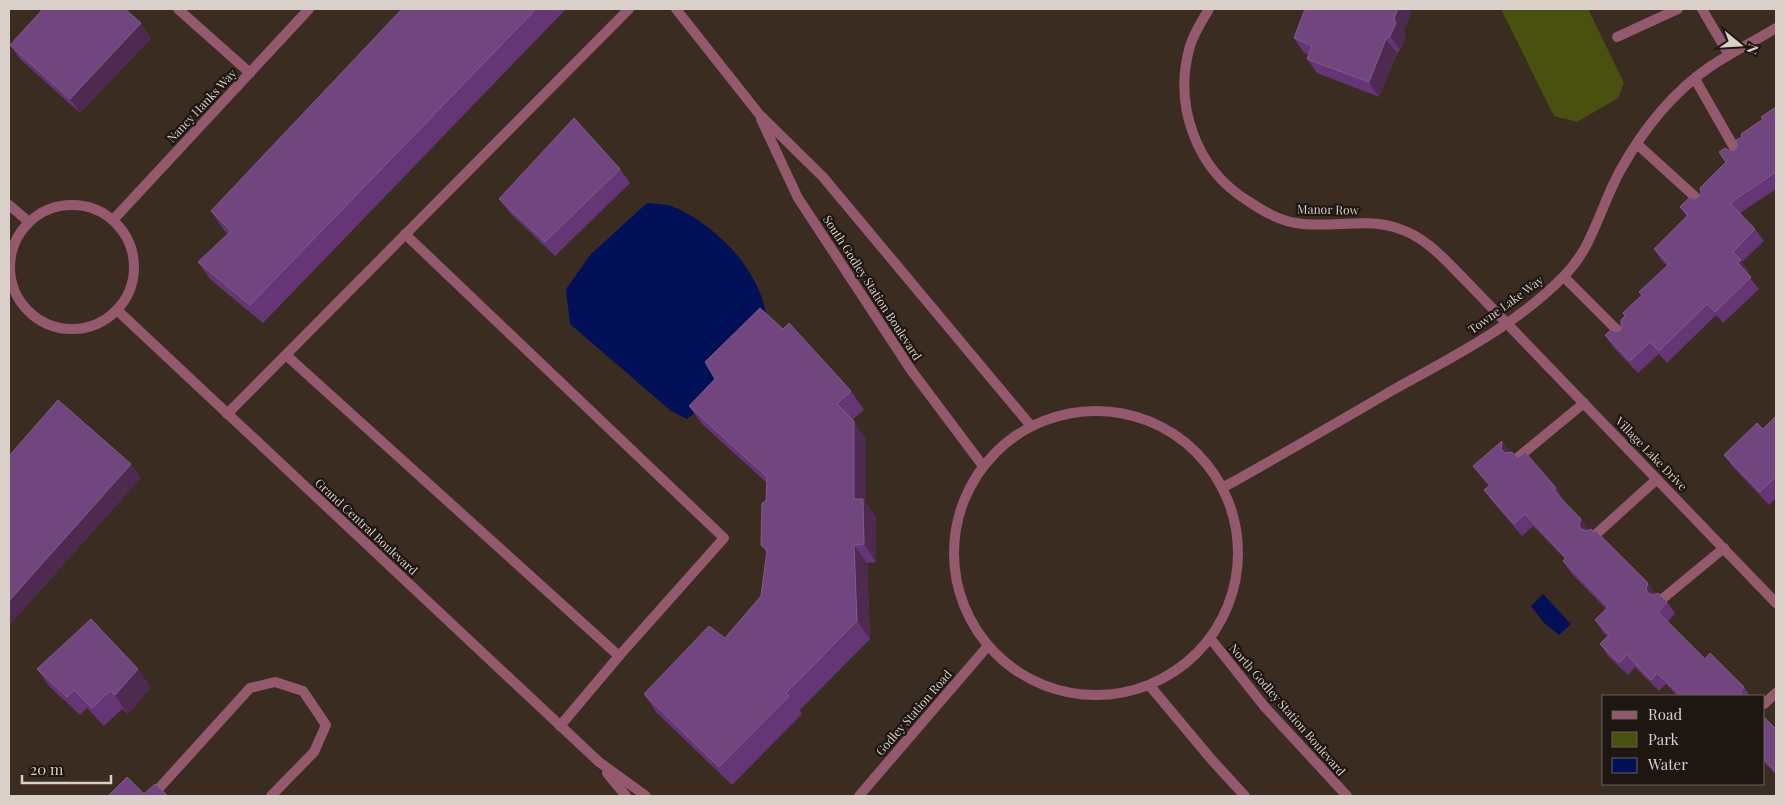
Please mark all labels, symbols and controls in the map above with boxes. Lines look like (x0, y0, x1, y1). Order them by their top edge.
north arrow (1715, 20, 1765, 70)
text: N (1742, 41, 1763, 57)
street label: Nancy Hanks Way (163, 65, 239, 145)
street label: Manor Row (1297, 200, 1360, 218)
street label: South Godley Station Boulevard (820, 212, 926, 363)
street label: Towne Lake Way (1465, 272, 1546, 337)
street label: Village Lake Drive (1612, 412, 1691, 494)
street label: Grand Central Boulevard (312, 475, 421, 578)
street label: North Godley Station Boulevard (1226, 640, 1350, 779)
street label: Godley Station Road (872, 666, 955, 759)
legend (1602, 695, 1765, 785)
text: Road (1648, 704, 1682, 724)
text: Park (1648, 729, 1680, 749)
scale bar (22, 752, 111, 784)
text: Water (1647, 754, 1688, 774)
text: 20 m (30, 759, 64, 779)

